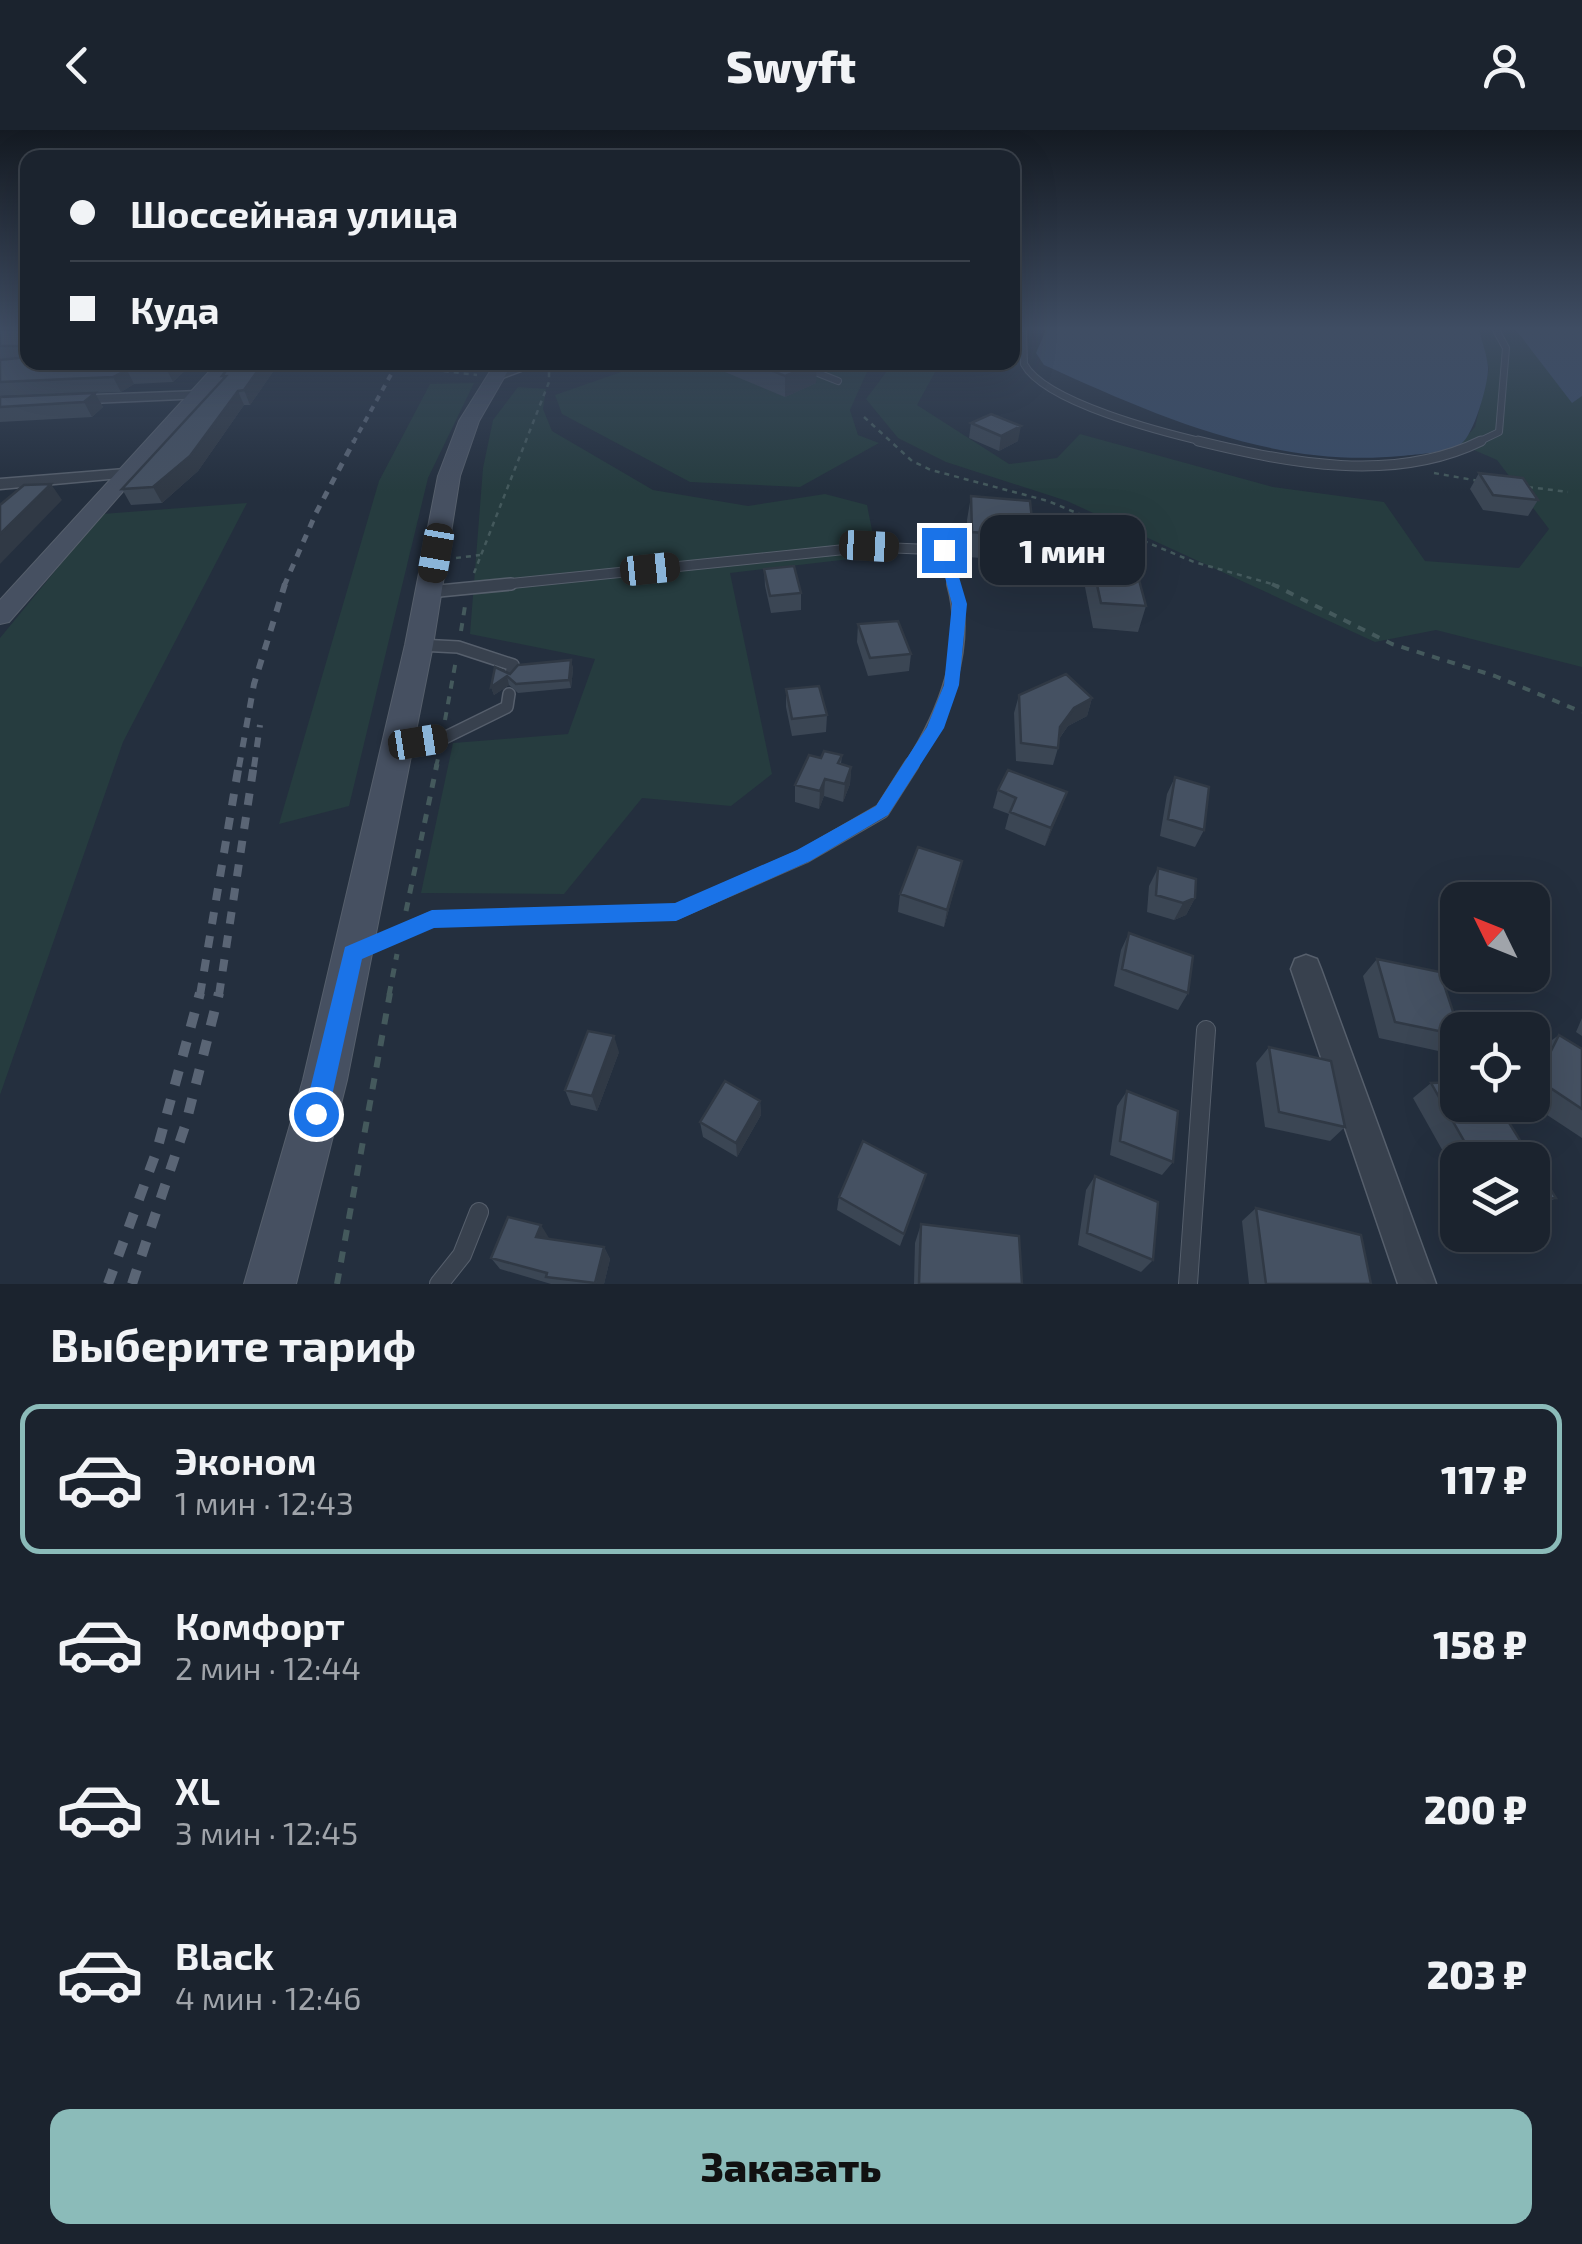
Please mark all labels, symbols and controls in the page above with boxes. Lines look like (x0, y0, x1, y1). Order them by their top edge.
icon: back (50, 38, 105, 93)
text: Swyft (726, 38, 856, 92)
icon: person (1477, 38, 1532, 93)
text: Шоссейная улица (130, 190, 458, 236)
text: Куда (130, 286, 219, 332)
callout: 1 мин (979, 515, 1144, 585)
car (416, 521, 456, 585)
route end (922, 528, 967, 573)
car (838, 529, 900, 563)
text: 1 мин (1019, 531, 1106, 569)
car (619, 551, 681, 587)
car (386, 722, 450, 762)
north arrow (1440, 882, 1550, 992)
map controls (1440, 882, 1550, 1252)
button: locate (1440, 1012, 1550, 1122)
route start (294, 1092, 339, 1137)
button: layers (1440, 1142, 1550, 1252)
text: Выберите тариф (50, 1317, 416, 1371)
icon: car (55, 1434, 145, 1524)
text: Эконом (175, 1437, 317, 1483)
text: 117 ₽ (1441, 1456, 1527, 1502)
text: 1 мин · 12:43 (175, 1483, 354, 1521)
icon: car (55, 1599, 145, 1689)
text: Комфорт (175, 1602, 345, 1648)
text: 158 ₽ (1433, 1621, 1527, 1667)
text: 2 мин · 12:44 (175, 1648, 361, 1686)
icon: car (55, 1764, 145, 1854)
text: XL (175, 1767, 220, 1813)
text: 200 ₽ (1424, 1786, 1527, 1832)
text: 3 мин · 12:45 (175, 1813, 358, 1851)
icon: car (55, 1929, 145, 2019)
text: Black (175, 1932, 274, 1978)
text: 203 ₽ (1427, 1951, 1527, 1997)
text: 4 мин · 12:46 (175, 1978, 361, 2016)
button: Заказать (50, 2109, 1532, 2224)

